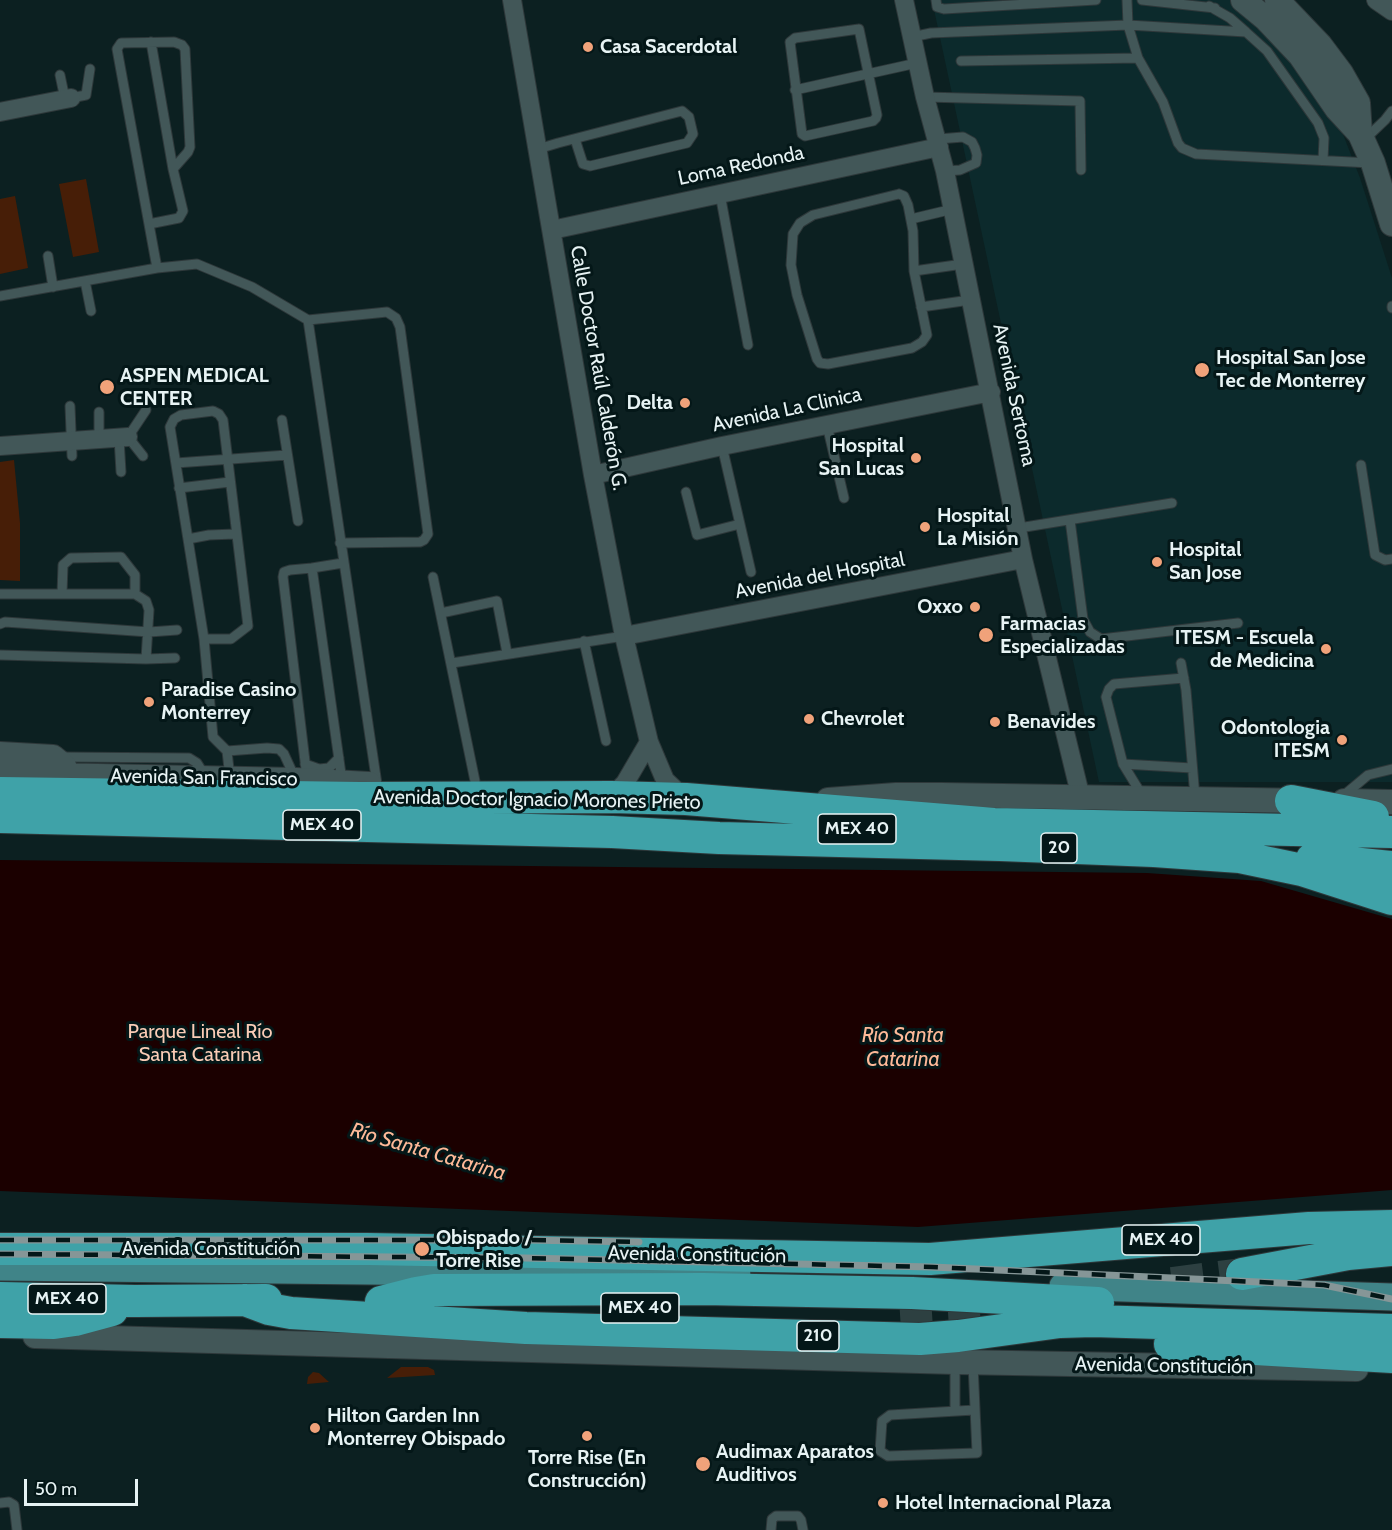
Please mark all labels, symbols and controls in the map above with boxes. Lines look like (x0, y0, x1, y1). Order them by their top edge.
place label: Casa Sacerdotal (600, 35, 737, 59)
marker: Casa Sacerdotal (581, 40, 595, 54)
street label: Loma Redonda (676, 141, 806, 191)
street label: Calle Doctor Raúl Calderón G. (565, 244, 631, 492)
street label: Avenida Sertoma (987, 322, 1041, 468)
place label: Hospital San Jose Tec de Monterrey (1216, 346, 1366, 393)
marker: Hospital San Jose Tec de Monterrey (1193, 361, 1211, 379)
place label: ASPEN MEDICAL CENTER (120, 364, 269, 411)
marker: ASPEN MEDICAL CENTER (98, 378, 116, 396)
street label: Avenida La Clinica (710, 382, 864, 438)
place label: Delta (626, 391, 673, 415)
marker: Delta (678, 396, 692, 410)
place label: Hospital San Lucas (818, 434, 904, 481)
marker: Hospital San Lucas (909, 451, 923, 465)
place label: Hospital La Misión (937, 504, 1018, 551)
marker: Hospital La Misión (918, 520, 932, 534)
place label: Hospital San Jose (1169, 538, 1242, 585)
street label: Avenida del Hospital (733, 548, 907, 604)
marker: Hospital San Jose (1150, 555, 1164, 569)
place label: Oxxo (917, 595, 963, 619)
marker: Oxxo (968, 600, 982, 614)
place label: Farmacias Especializadas (1000, 612, 1125, 659)
marker: Farmacias Especializadas (977, 626, 995, 644)
place label: ITESM - Escuela de Medicina (1175, 626, 1314, 673)
marker: ITESM - Escuela de Medicina (1319, 642, 1333, 656)
place label: Paradise Casino Monterrey (161, 678, 296, 725)
marker: Paradise Casino Monterrey (142, 695, 156, 709)
place label: Chevrolet (821, 707, 904, 731)
place label: Benavides (1007, 710, 1095, 734)
marker: Chevrolet (802, 712, 816, 726)
marker: Benavides (988, 715, 1002, 729)
place label: Odontologia ITESM (1221, 716, 1330, 763)
marker: Odontologia ITESM (1335, 733, 1349, 747)
street label: Avenida San Francisco (110, 764, 298, 792)
street label: Avenida Doctor Ignacio Morones Prieto (373, 785, 701, 815)
road number: MEX 40 (283, 810, 361, 840)
road number: MEX 40 (818, 814, 896, 844)
road number: 20 (1041, 833, 1077, 863)
park label: Parque Lineal Río Santa Catarina (128, 1020, 272, 1067)
water label: Río Santa Catarina (862, 1023, 944, 1073)
water label: Río Santa Catarina (347, 1118, 509, 1186)
road number: MEX 40 (1122, 1225, 1200, 1255)
place label: Obispado / Torre Rise (436, 1226, 532, 1273)
street label: Avenida Constitución (122, 1237, 300, 1261)
marker: Obispado / Torre Rise (413, 1240, 431, 1258)
street label: Avenida Constitución (608, 1241, 786, 1269)
road number: MEX 40 (28, 1284, 106, 1314)
road number: MEX 40 (601, 1293, 679, 1323)
road number: 210 (797, 1321, 839, 1351)
street label: Avenida Constitución (1075, 1352, 1253, 1380)
place label: Hilton Garden Inn Monterrey Obispado (327, 1404, 505, 1451)
marker: Hilton Garden Inn Monterrey Obispado (308, 1421, 322, 1435)
marker: Torre Rise (En Construcción) (580, 1429, 594, 1443)
place label: Audimax Aparatos Auditivos (716, 1440, 874, 1487)
place label: Torre Rise (En Construcción) (528, 1446, 646, 1493)
marker: Audimax Aparatos Auditivos (694, 1455, 712, 1473)
scale bar (27, 1467, 141, 1505)
text: 50 m (35, 1478, 77, 1500)
place label: Hotel Internacional Plaza (895, 1491, 1111, 1515)
marker: Hotel Internacional Plaza (876, 1496, 890, 1510)

